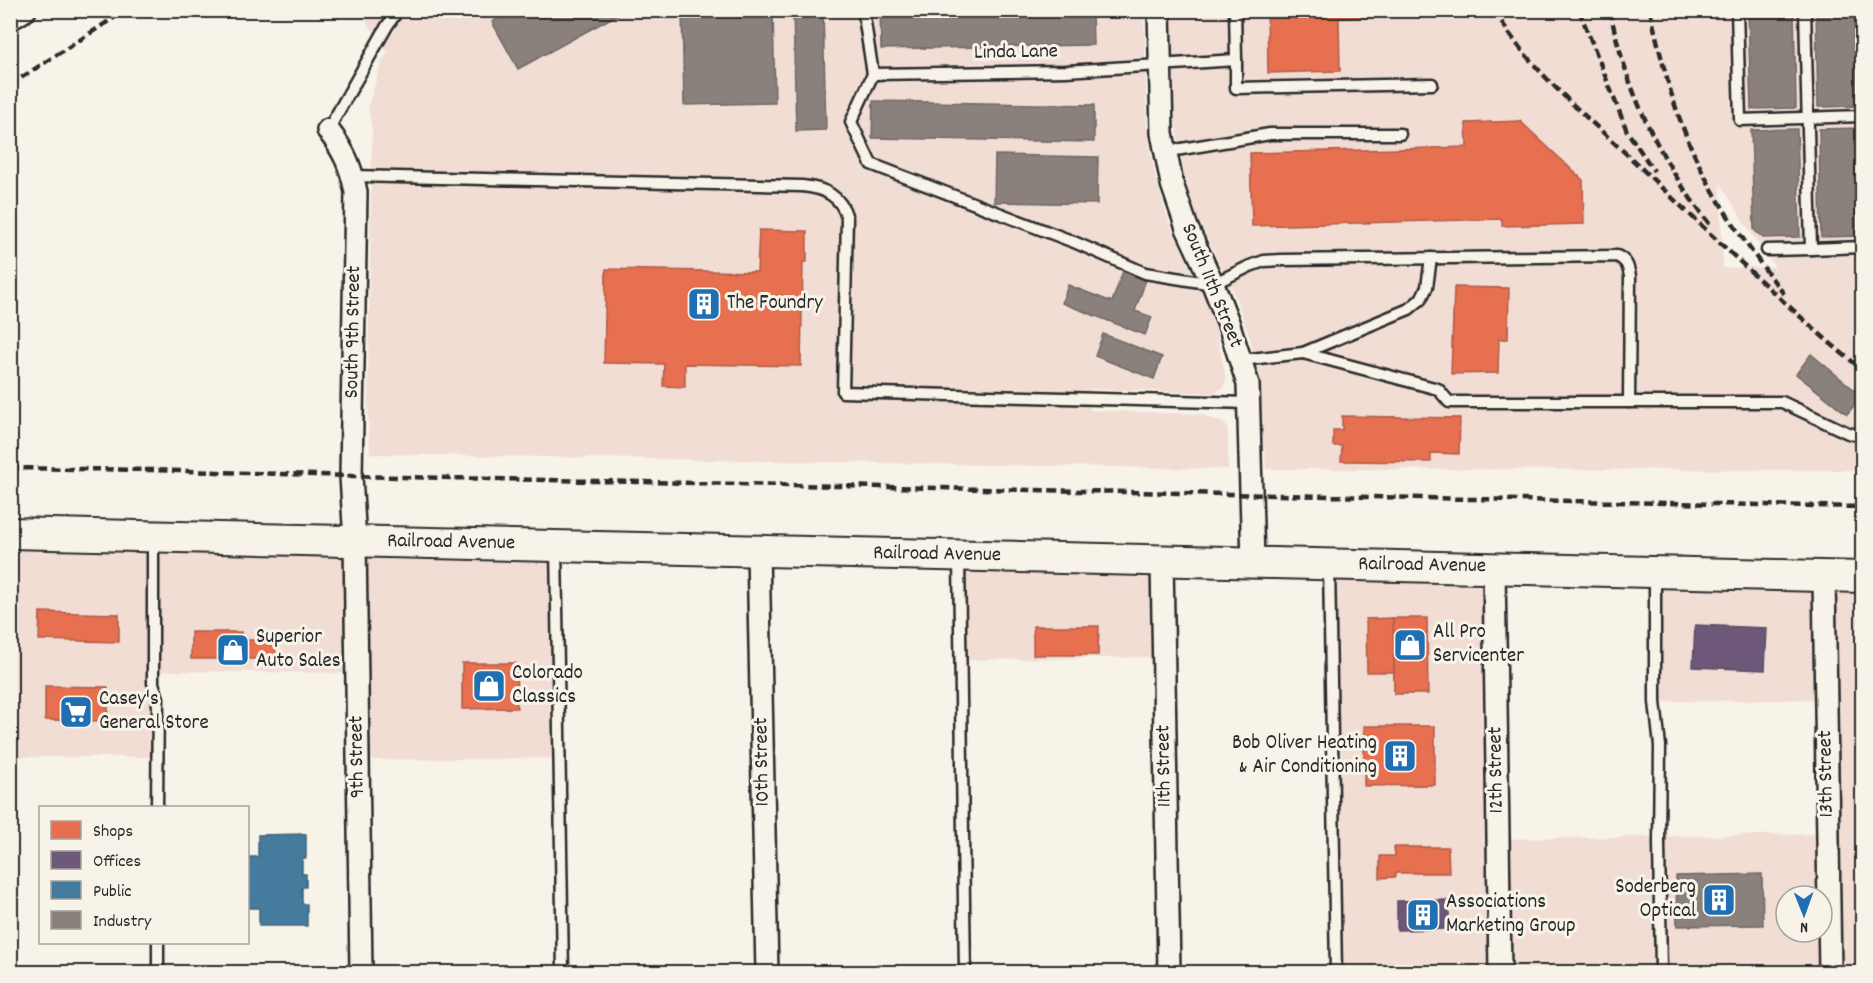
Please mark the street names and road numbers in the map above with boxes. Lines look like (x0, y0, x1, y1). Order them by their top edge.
street label: Linda Lane (974, 37, 1058, 69)
street label: South 11th Street (1172, 219, 1250, 353)
street label: South 9th Street (338, 265, 370, 399)
street label: Railroad Avenue (387, 527, 515, 559)
street label: Railroad Avenue (873, 539, 1001, 571)
street label: Railroad Avenue (1358, 550, 1486, 582)
street label: 9th Street (342, 715, 374, 799)
street label: 10th Street (747, 717, 779, 807)
street label: 11th Street (1149, 724, 1181, 807)
street label: 12th Street (1481, 726, 1513, 814)
street label: 13th Street (1811, 730, 1843, 818)

